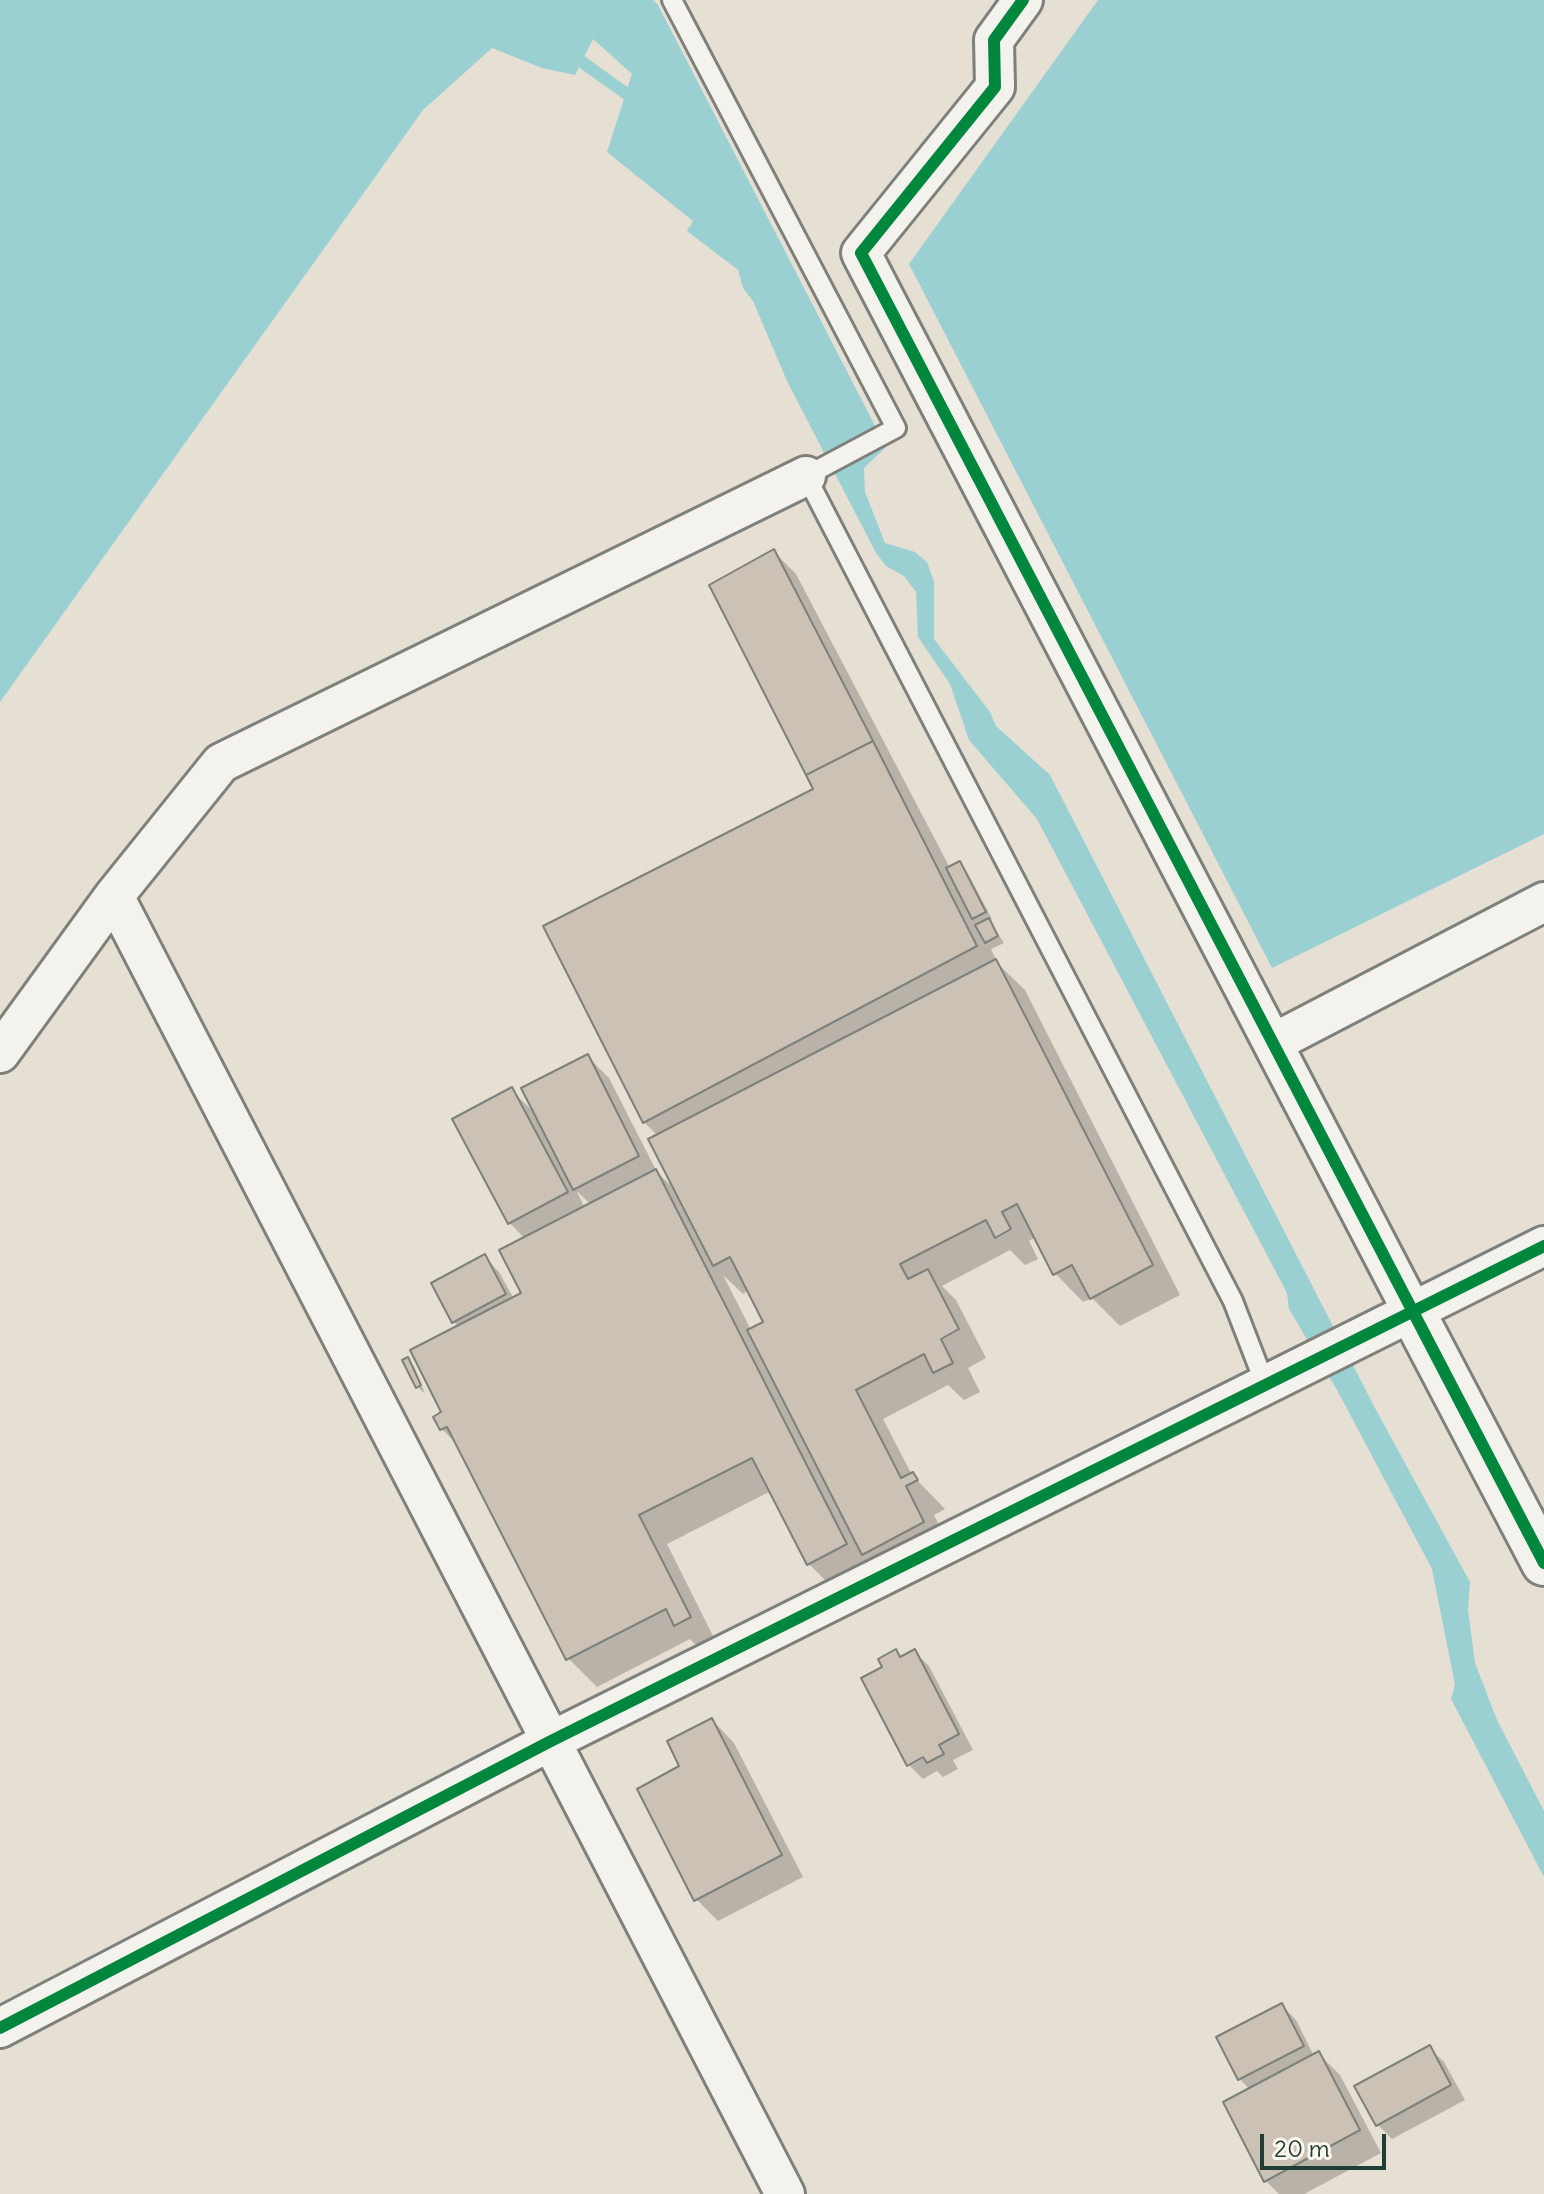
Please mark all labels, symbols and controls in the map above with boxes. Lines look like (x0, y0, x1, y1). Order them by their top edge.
scale bar (1264, 2118, 1390, 2168)
text: 20 m (1274, 2133, 1330, 2163)

